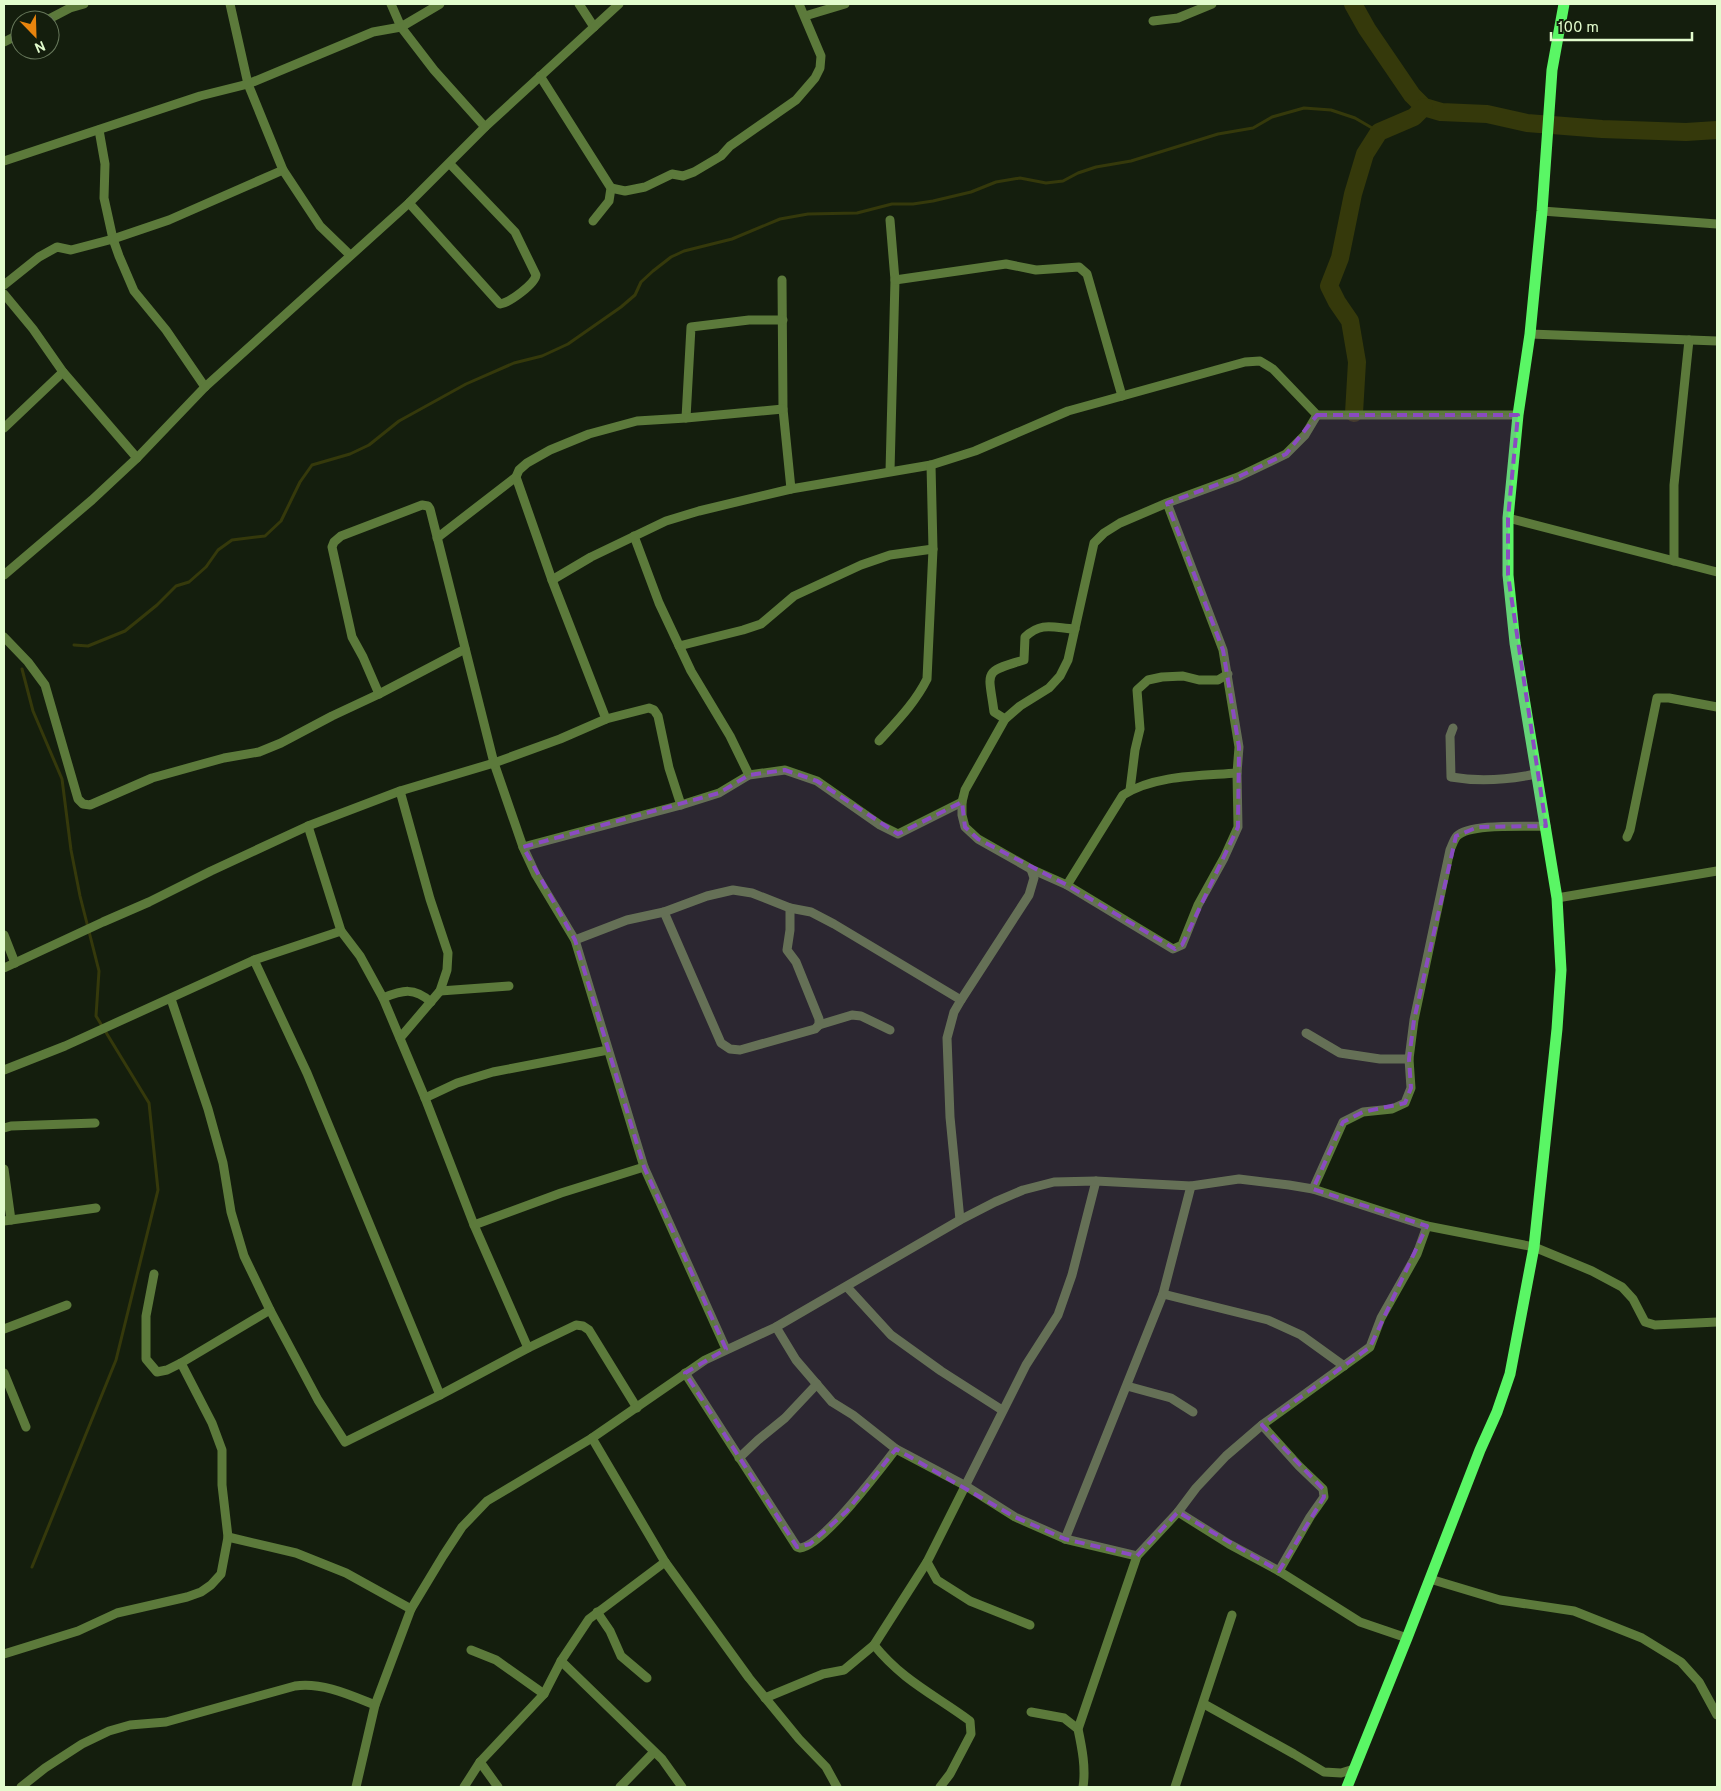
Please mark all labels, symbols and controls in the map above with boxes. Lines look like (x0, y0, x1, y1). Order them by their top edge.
north arrow (10, 10, 60, 60)
scale bar (1551, 10, 1692, 42)
text: 100 m (1558, 19, 1599, 38)
text: N (32, 36, 47, 55)

